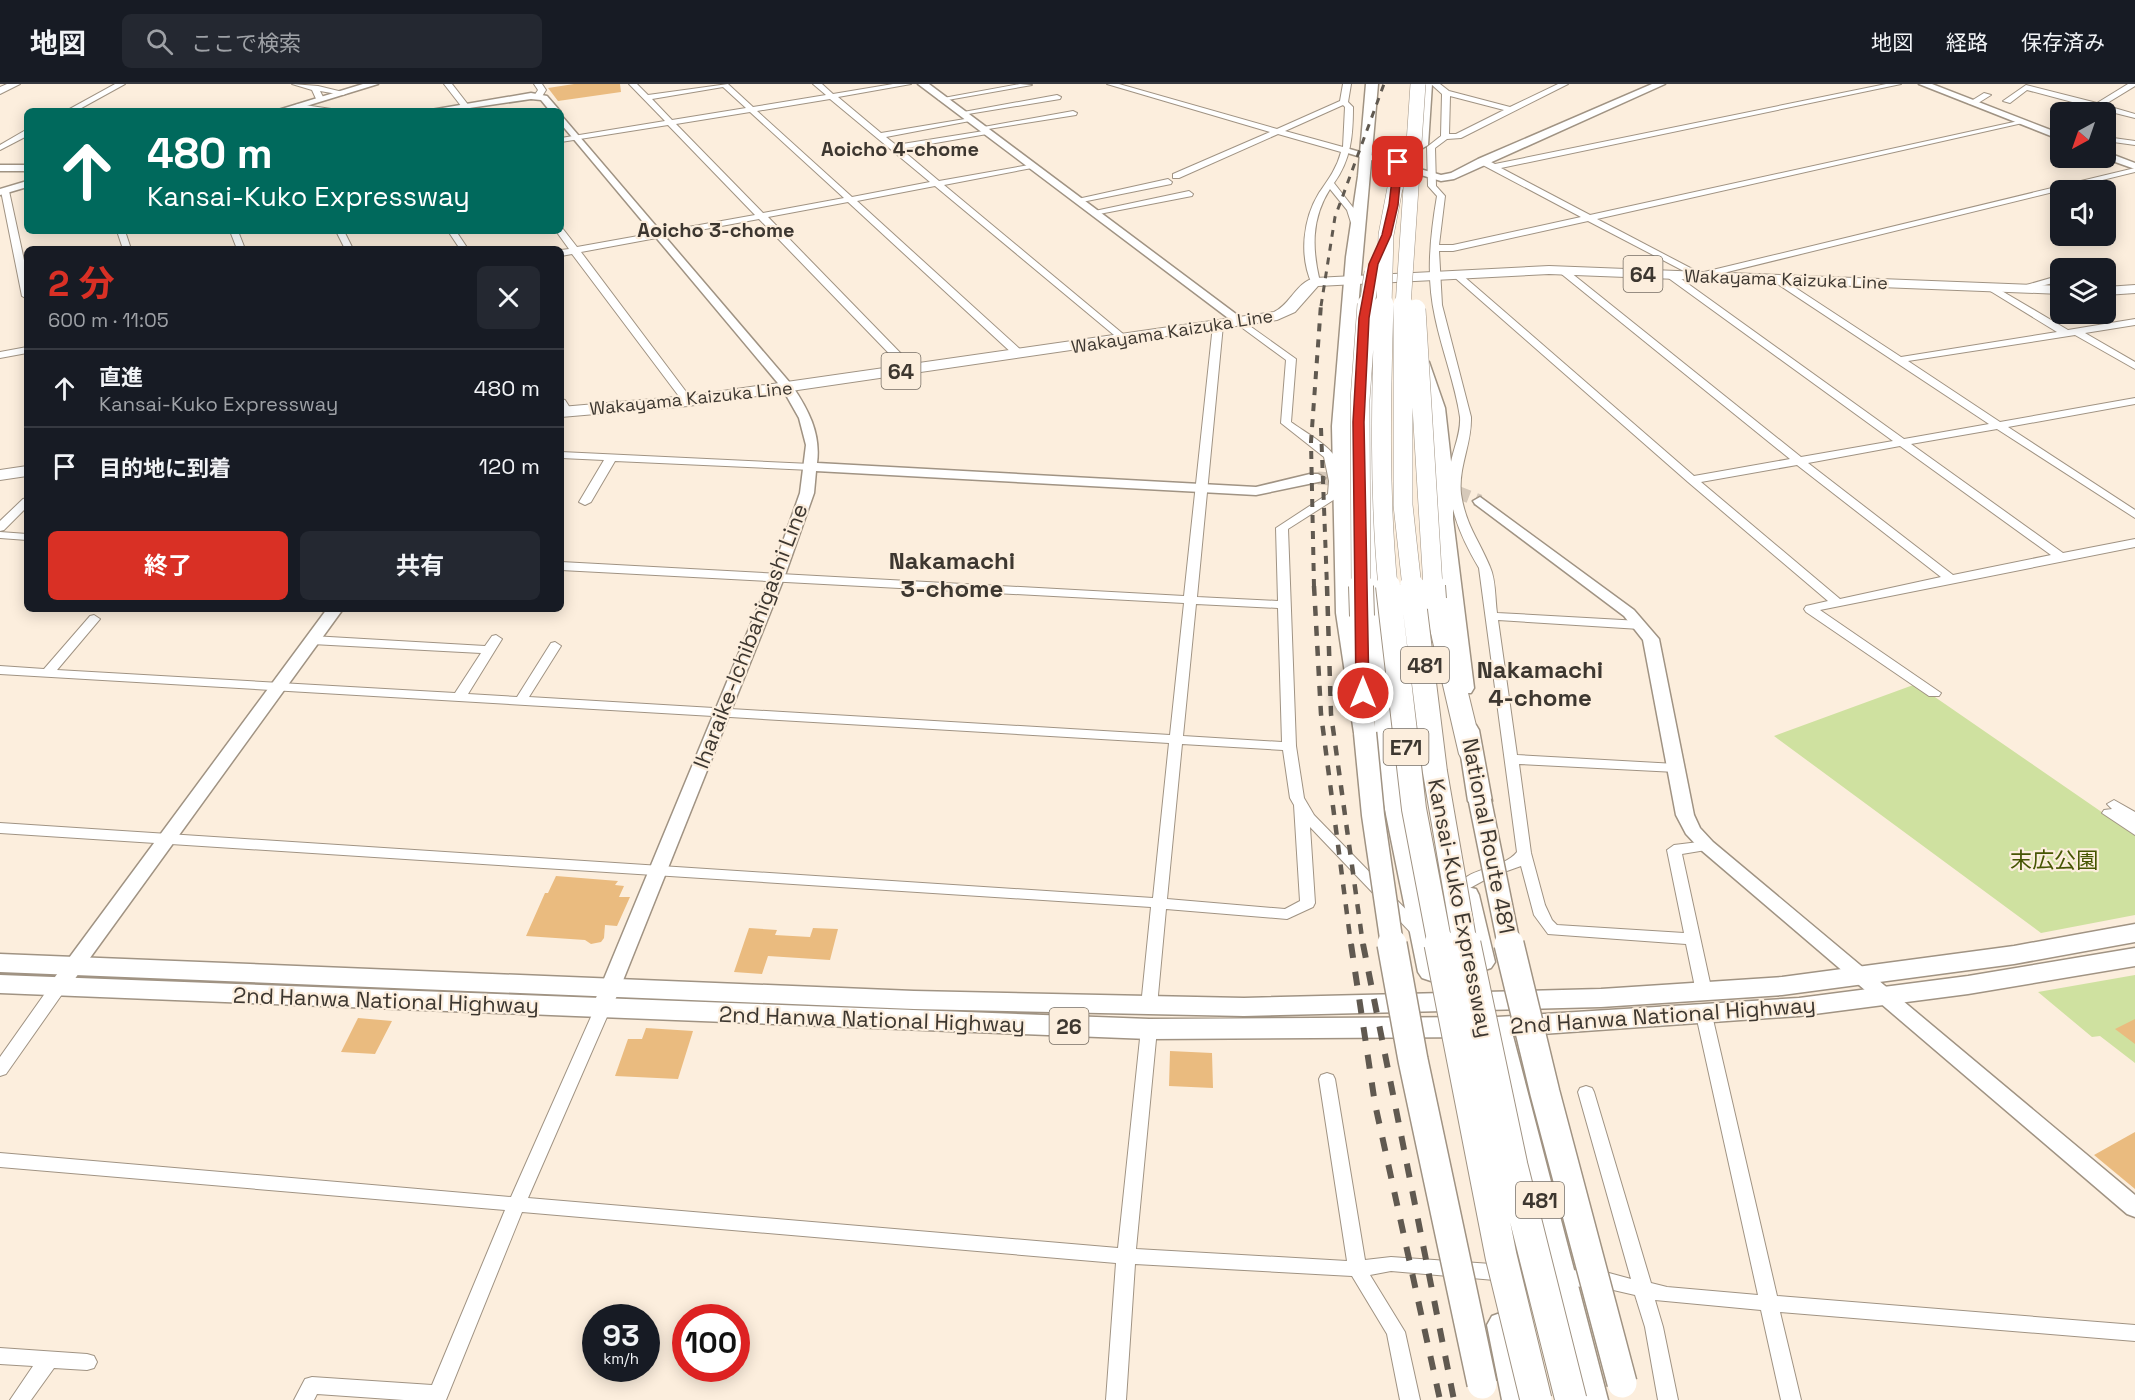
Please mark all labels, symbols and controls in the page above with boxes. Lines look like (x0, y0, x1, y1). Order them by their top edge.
search box (122, 14, 542, 68)
text: 地図 (30, 25, 86, 61)
icon: search (143, 25, 176, 58)
text: ここで検索 (191, 29, 301, 57)
text: 地図 (1871, 29, 1913, 56)
text: 経路 (1946, 29, 1988, 56)
text: 保存済み (2021, 29, 2105, 56)
north arrow (2050, 102, 2116, 168)
map controls (2050, 102, 2116, 324)
text: 480 m (147, 127, 273, 180)
icon: ahead (48, 132, 126, 210)
district label: Aoicho 4-chome (821, 136, 979, 162)
pin (1372, 136, 1423, 187)
icon: arrive (1381, 145, 1414, 178)
text: Kansai-Kuko Expressway (147, 179, 470, 214)
button: sound (2050, 180, 2116, 246)
district label: Aoicho 3-chome (637, 217, 795, 243)
road number: 64 (1624, 256, 1662, 292)
button: layers (2050, 258, 2116, 324)
text: 2 分 (48, 261, 115, 307)
street label: Wakayama Kaizuka Line (1684, 264, 1888, 294)
button: close (477, 266, 540, 329)
street label: Wakayama Kaizuka Line (1070, 304, 1274, 358)
text: 600 m · 11:05 (48, 307, 169, 333)
road number: 64 (882, 353, 920, 389)
text: 直進 (99, 363, 143, 391)
icon: ahead (48, 372, 81, 405)
text: 480 m (474, 374, 540, 402)
street label: Wakayama Kaizuka Line (588, 376, 794, 420)
text: Kansai-Kuko Expressway (99, 391, 338, 417)
icon: arrive (48, 450, 81, 483)
text: 120 m (479, 452, 540, 480)
text: 目的地に到着 (99, 454, 231, 482)
street label: Iharaike-Ichibahigashi Line (686, 500, 814, 772)
button: 終了 (48, 531, 288, 600)
button: 共有 (300, 531, 540, 600)
district label: Nakamachi 3-chome (889, 545, 1015, 604)
road number: 481 (1401, 647, 1449, 683)
district label: Nakamachi 4-chome (1477, 654, 1603, 713)
position arrow (1331, 661, 1395, 725)
road number: E71 (1384, 729, 1428, 765)
street label: National Route 481 (1456, 736, 1522, 936)
street label: Kansai-Kuko Expressway (1422, 776, 1500, 1040)
park label: 末広公園 (2010, 846, 2098, 874)
street label: 2nd Hanwa National Highway (232, 981, 540, 1019)
street label: 2nd Hanwa National Highway (1509, 990, 1817, 1040)
street label: 2nd Hanwa National Highway (718, 1000, 1026, 1038)
road number: 26 (1050, 1008, 1088, 1044)
road number: 481 (1516, 1182, 1564, 1218)
speed limit sign: 100 (672, 1304, 750, 1382)
text: 93 (603, 1316, 639, 1355)
text: km/h (603, 1349, 639, 1368)

